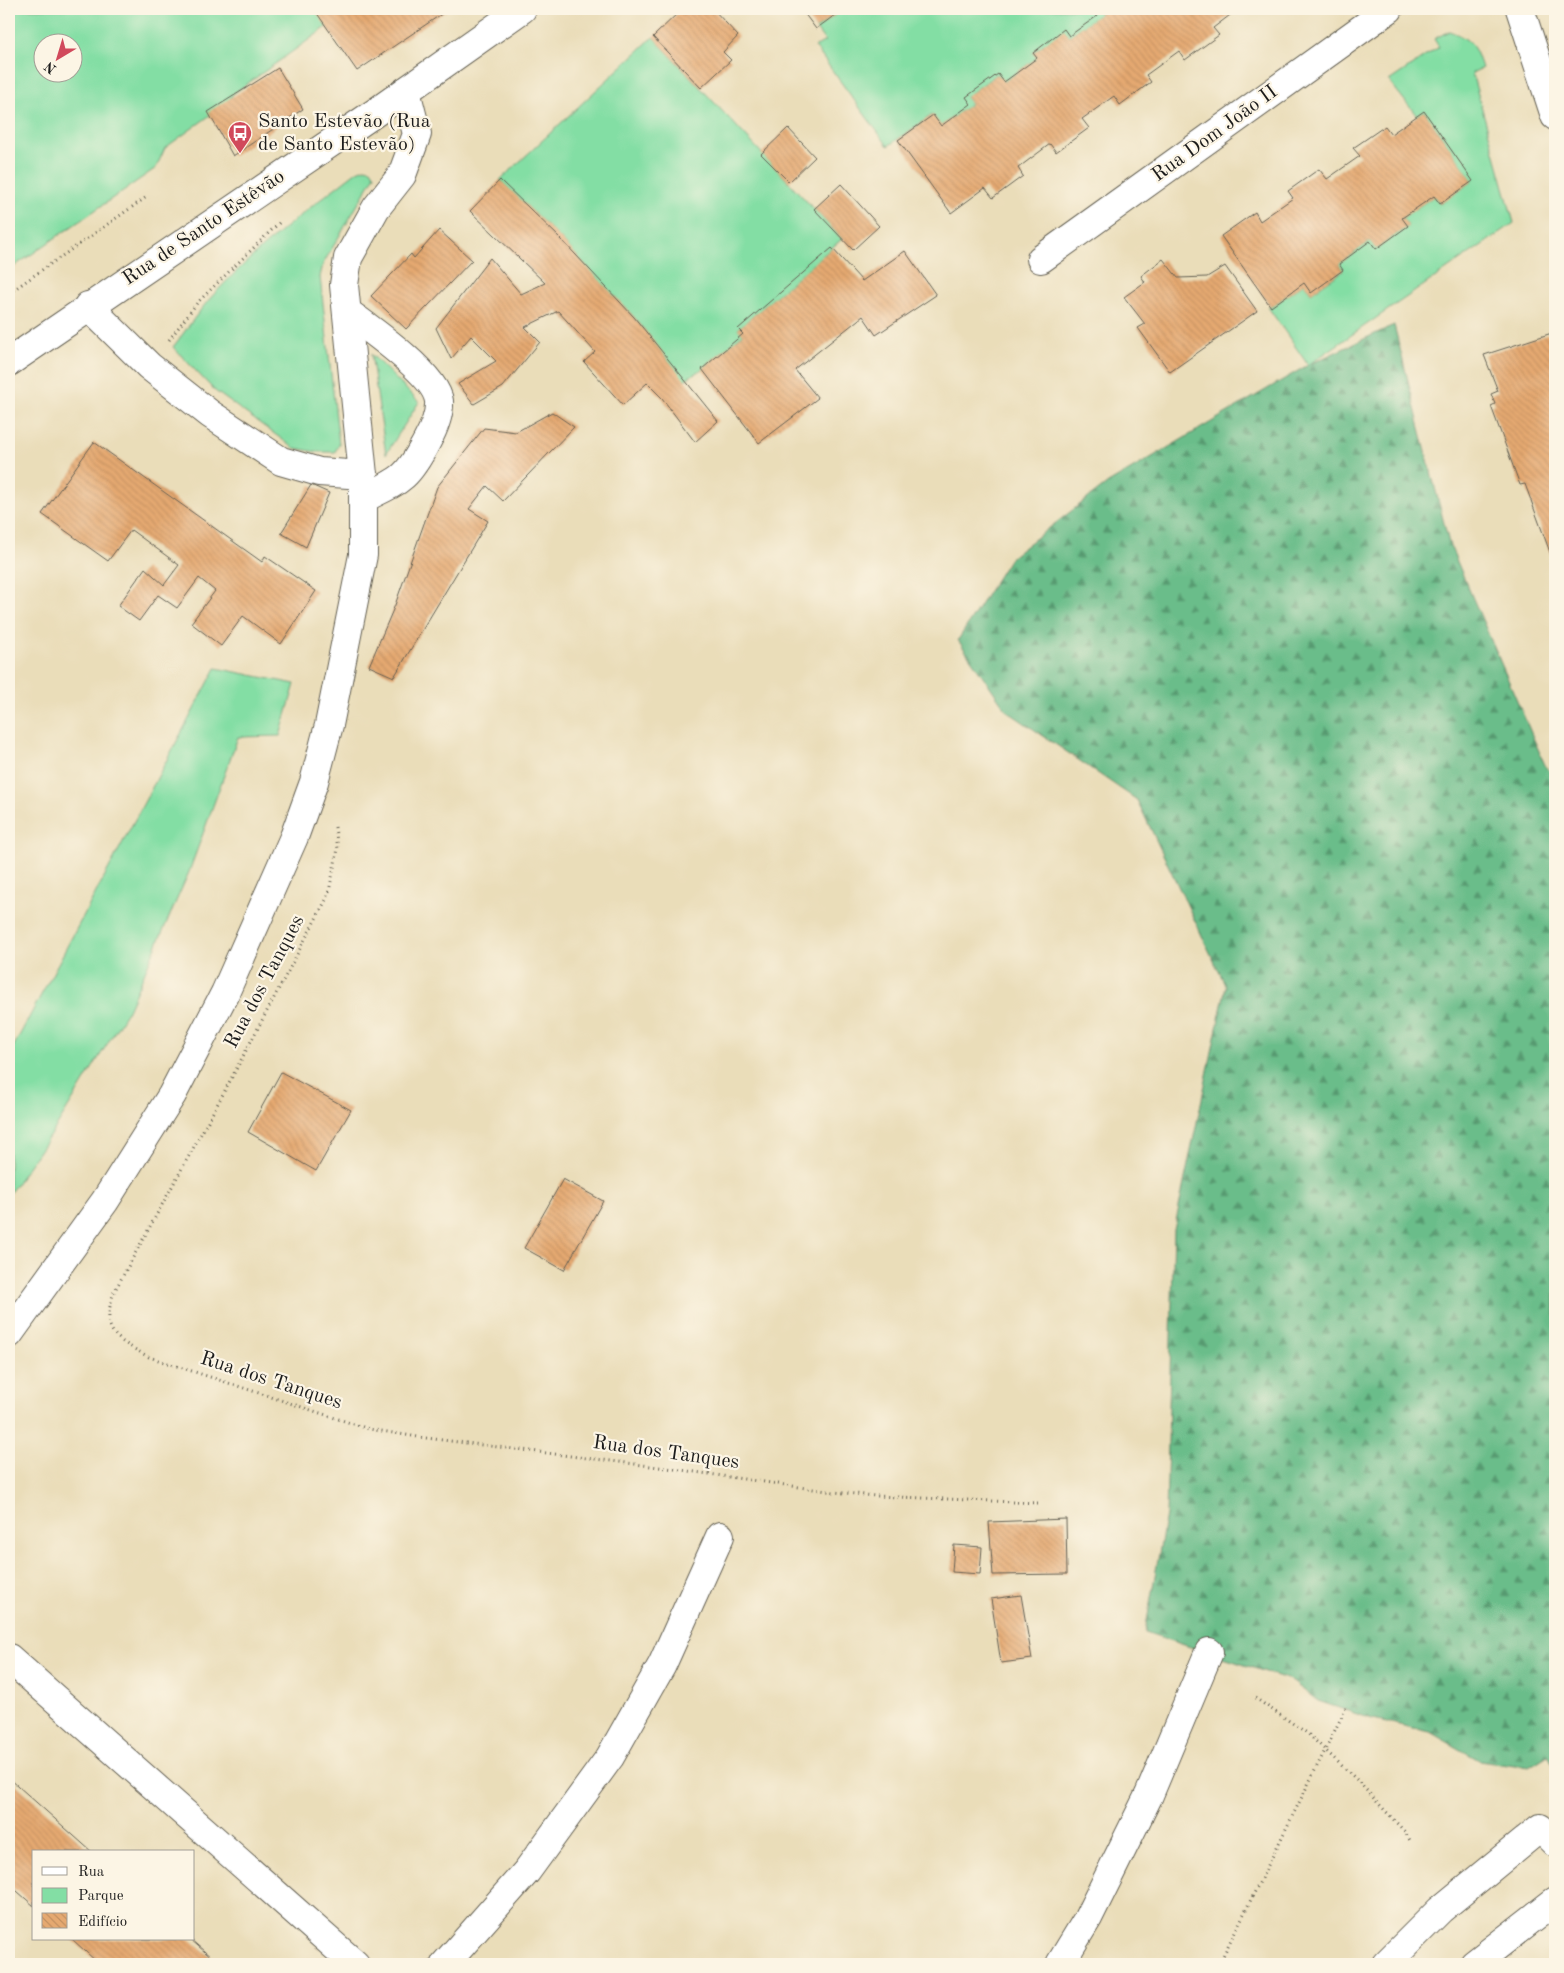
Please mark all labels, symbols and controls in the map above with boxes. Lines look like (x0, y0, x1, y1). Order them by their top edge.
north arrow (32, 32, 82, 82)
text: N (42, 58, 59, 76)
street label: Rua Dom João II (1149, 82, 1281, 186)
place label: Santo Estevão (Rua de Santo Estevão) (258, 112, 431, 155)
bus stop icon: Santo Estevão (Rua de Santo Estevão) (227, 120, 253, 154)
street label: Rua de Santo Estêvão (119, 166, 289, 290)
street label: Rua dos Tanques (222, 912, 308, 1052)
street label: Rua dos Tanques (198, 1349, 344, 1413)
street label: Rua dos Tanques (592, 1433, 740, 1473)
legend (32, 1850, 195, 1940)
text: Rua (78, 1865, 105, 1880)
text: Parque (78, 1889, 124, 1904)
text: Edifício (78, 1915, 127, 1930)

